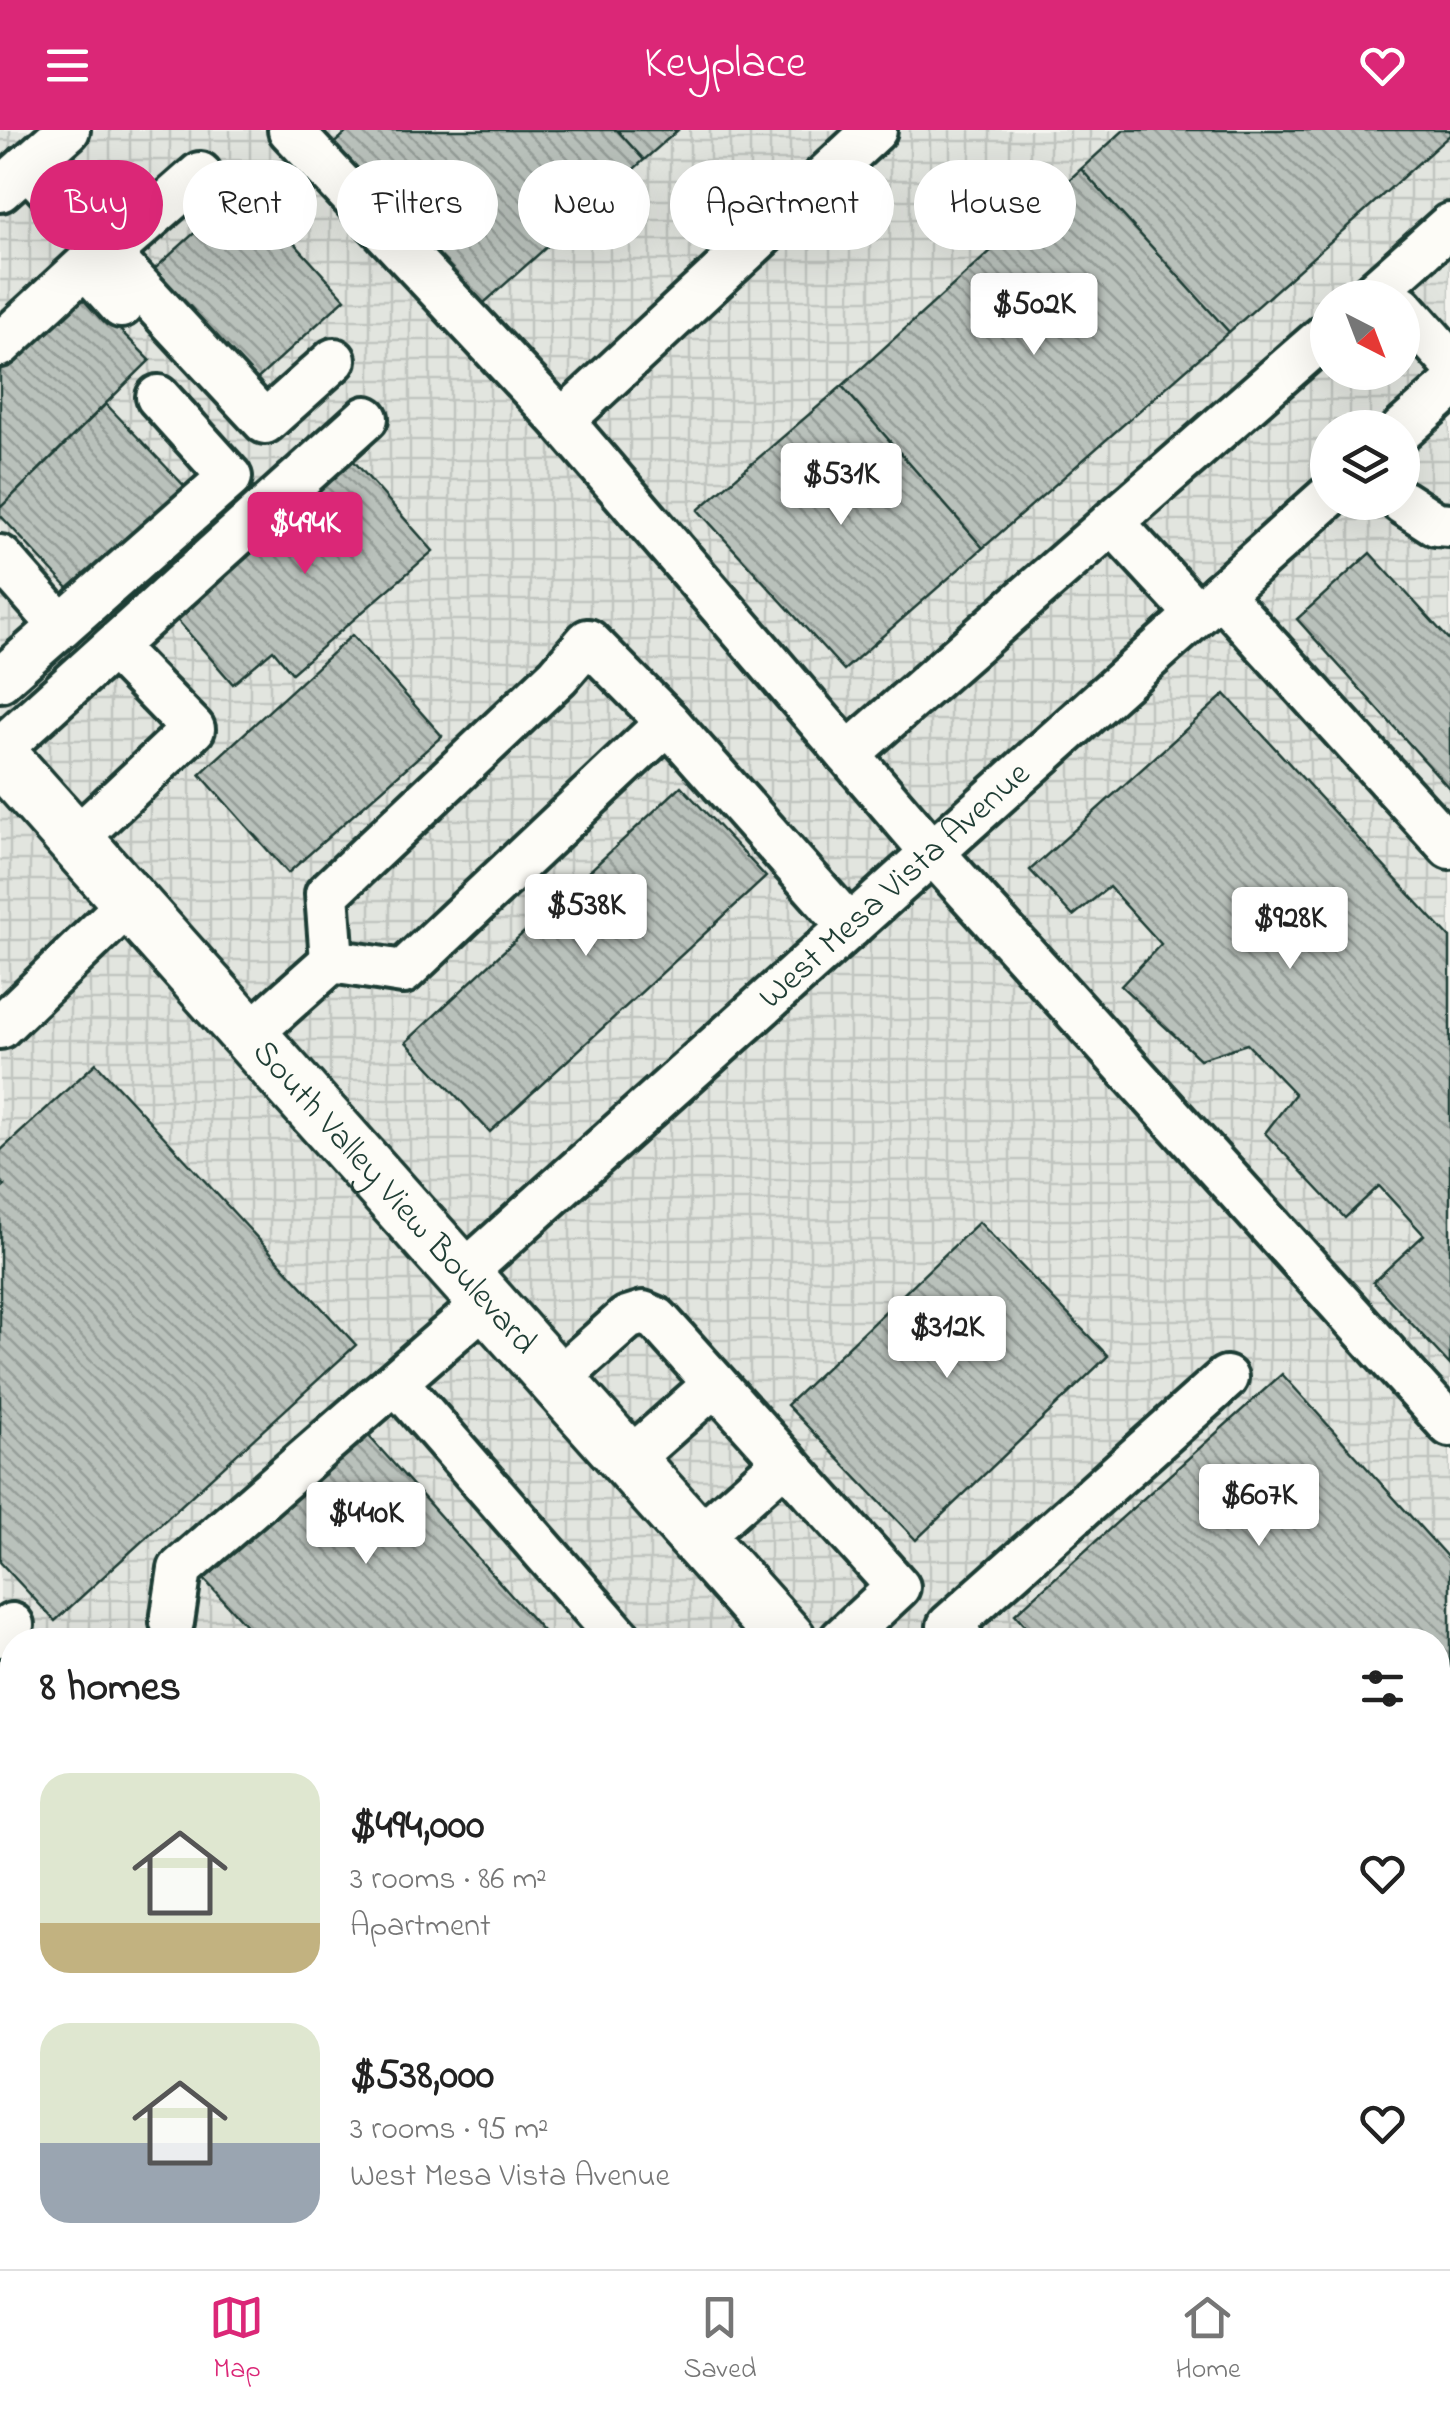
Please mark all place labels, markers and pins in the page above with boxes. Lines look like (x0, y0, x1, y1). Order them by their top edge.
pin: $502K (964, 273, 1104, 358)
pin: $531K (771, 443, 911, 528)
pin: $494K (235, 492, 375, 577)
pin: $538K (516, 874, 656, 959)
pin: $928K (1220, 887, 1360, 972)
pin: $312K (877, 1296, 1017, 1381)
pin: $607K (1189, 1464, 1329, 1549)
pin: $440K (296, 1482, 436, 1567)

